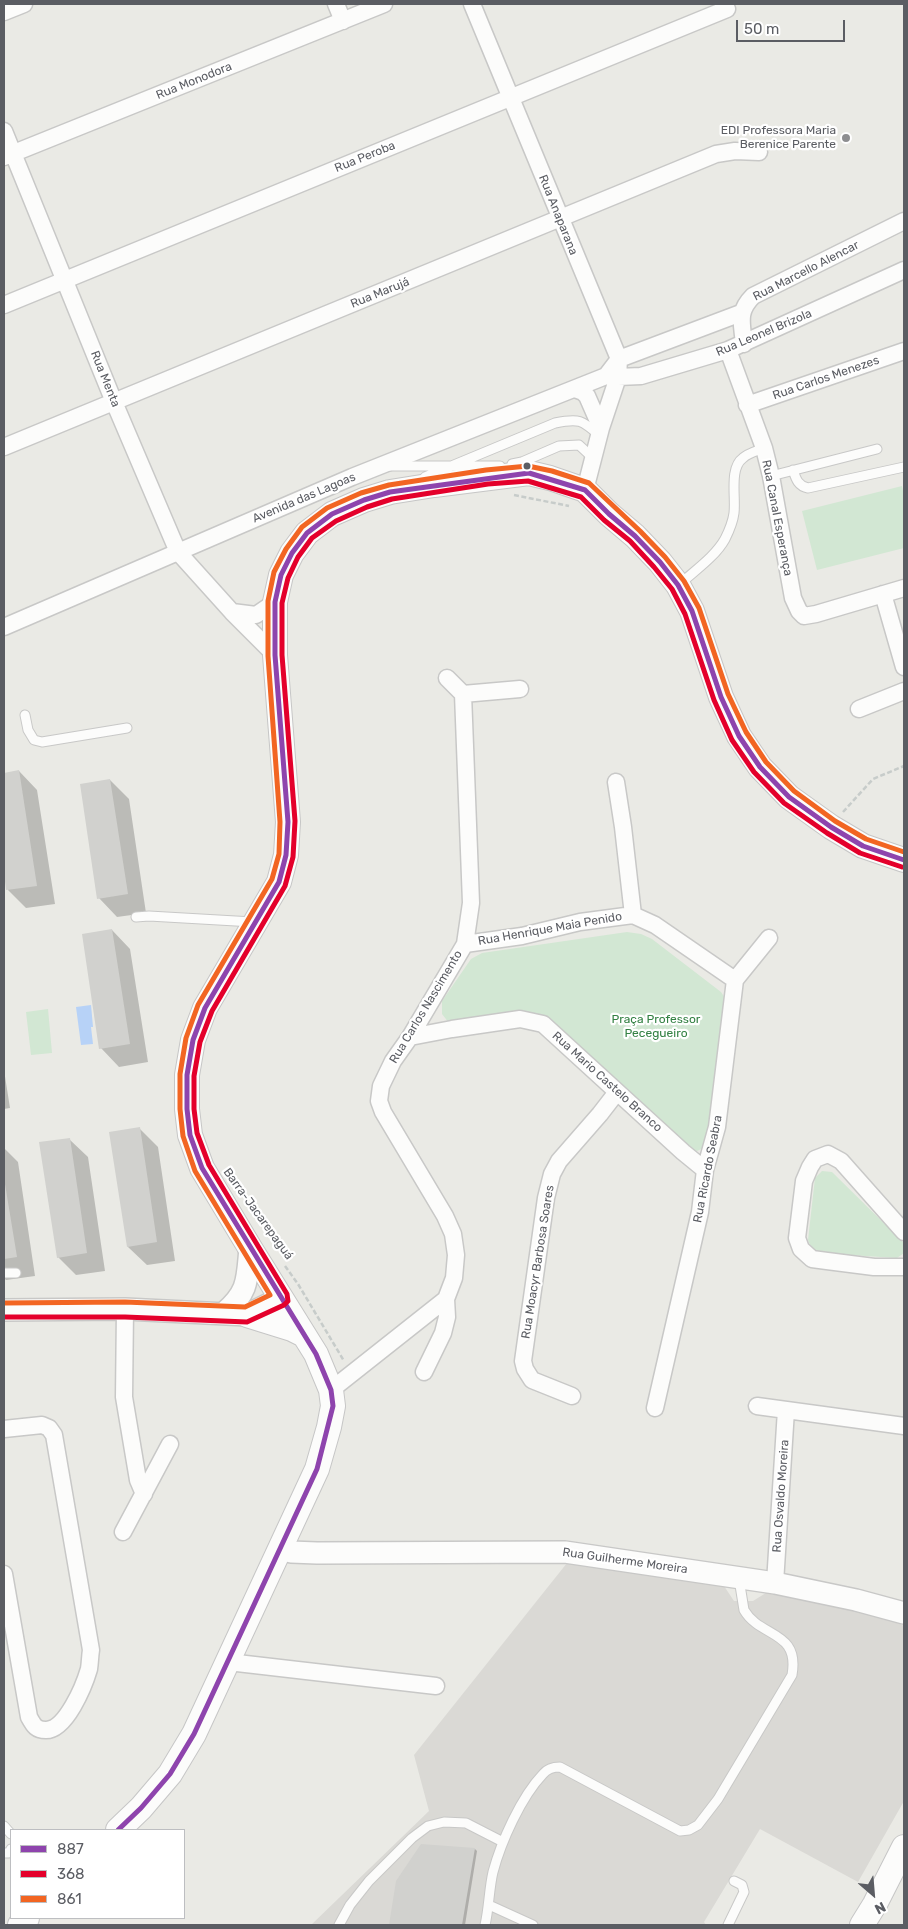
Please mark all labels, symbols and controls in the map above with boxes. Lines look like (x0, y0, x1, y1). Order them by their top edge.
scale bar (738, 10, 847, 42)
text: 50 m (744, 20, 779, 38)
street label: Rua Monodora (154, 59, 234, 103)
place label: EDI Professora Maria Berenice Parente (721, 124, 836, 152)
marker: EDI Professora Maria Berenice Parente (840, 132, 852, 144)
street label: Rua Peroba (333, 138, 397, 176)
street label: Rua Anaparana (535, 173, 581, 257)
street label: Rua Marcello Alencar (751, 238, 861, 304)
street label: Rua Marujá (348, 275, 412, 311)
street label: Rua Leonel Brizola (714, 306, 814, 360)
street label: Rua Menta (87, 349, 123, 409)
street label: Rua Carlos Menezes (771, 353, 881, 403)
street label: Rua Canal Esperança (759, 459, 795, 577)
unlabelled marker (522, 461, 532, 471)
street label: Avenida das Lagoas (250, 470, 358, 526)
street label: Rua Henrique Maia Penido (477, 909, 623, 949)
street label: Rua Carlos Nascimento (386, 948, 466, 1066)
park label: Praça Professor Pecegueiro (612, 1013, 700, 1041)
street label: Rua Mario Castelo Branco (549, 1029, 665, 1135)
street label: Rua Ricardo Seabra (691, 1114, 725, 1224)
street label: Barra-Jacarepaguá (220, 1166, 296, 1262)
street label: Rua Moacyr Barbosa Soares (519, 1184, 557, 1340)
street label: Rua Osvaldo Moreira (770, 1439, 792, 1553)
street label: Rua Guilherme Moreira (561, 1545, 689, 1577)
legend (10, 1829, 185, 1919)
text: 887 (57, 1840, 84, 1858)
text: 368 (57, 1865, 85, 1883)
north arrow (848, 1869, 898, 1919)
text: 861 (57, 1890, 82, 1908)
text: N (872, 1898, 888, 1918)

